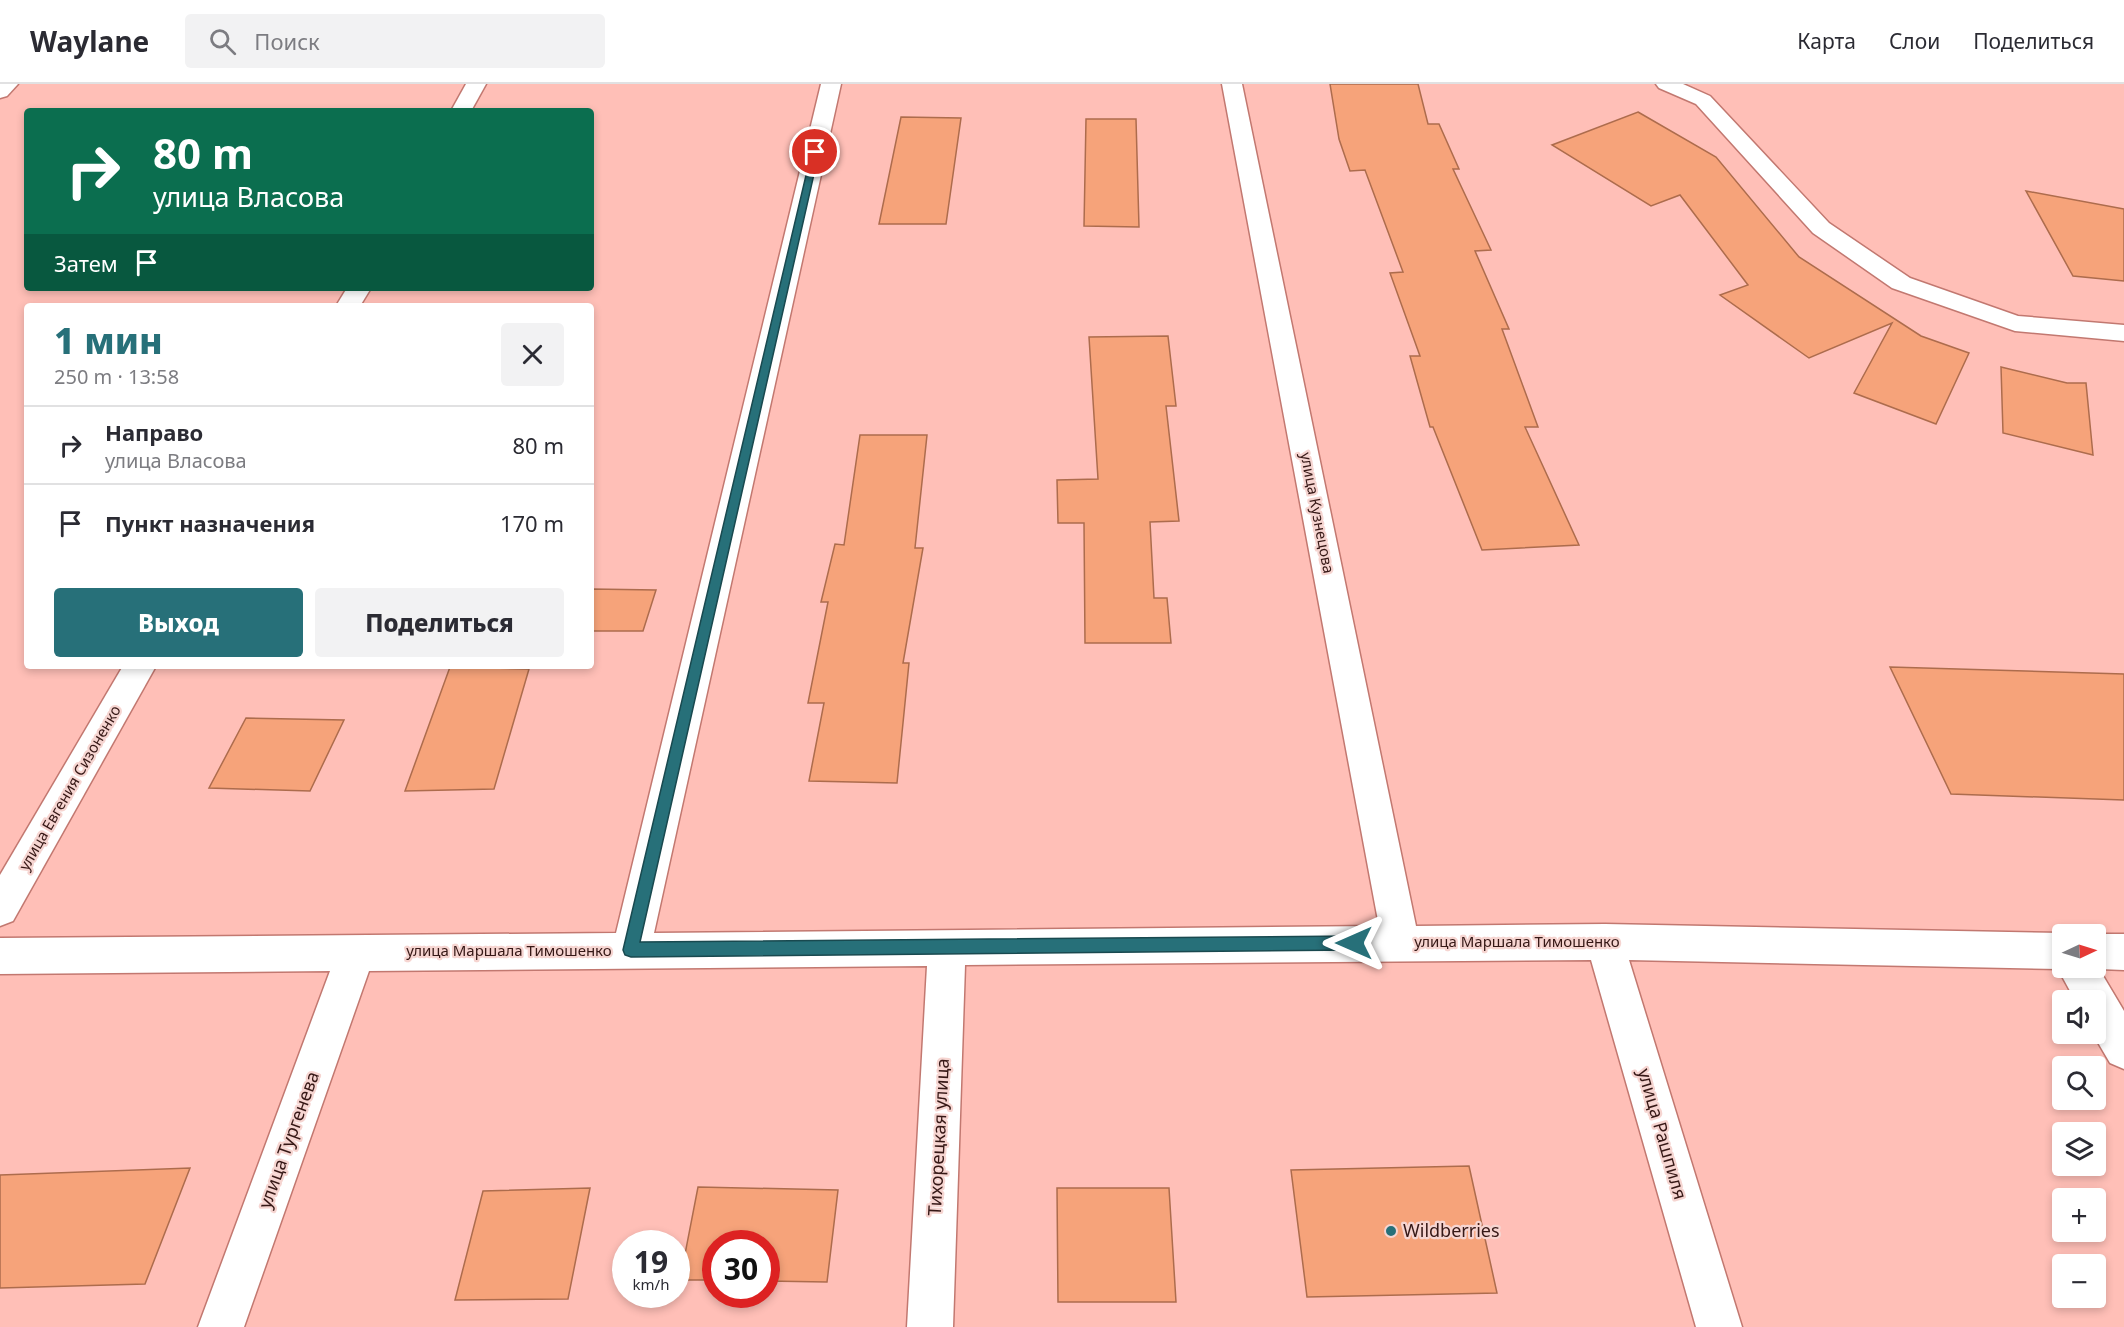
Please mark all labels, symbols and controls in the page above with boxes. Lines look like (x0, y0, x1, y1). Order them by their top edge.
search box (185, 14, 605, 68)
text: Waylane (30, 22, 149, 60)
icon: search (206, 25, 239, 58)
text: Поиск (254, 26, 320, 56)
text: Карта (1797, 27, 1856, 55)
text: Слои (1889, 27, 1940, 55)
text: Поделиться (1973, 27, 2094, 55)
text: 80 m (153, 124, 253, 181)
pin (789, 126, 840, 177)
icon: right (54, 132, 132, 210)
icon: arrive (798, 135, 831, 168)
text: улица Власова (153, 178, 344, 215)
icon: arrive (130, 246, 163, 279)
text: Затем (54, 248, 118, 278)
text: 1 мин (54, 316, 163, 365)
button: close (501, 323, 564, 386)
text: 250 m · 13:58 (54, 363, 179, 390)
text: Направо (105, 417, 203, 447)
icon: right (54, 429, 87, 462)
text: 80 m (513, 430, 564, 460)
text: улица Власова (105, 447, 247, 474)
street label: улица Кузнецова (1296, 451, 1340, 575)
icon: arrive (54, 507, 87, 540)
text: Пункт назначения (105, 508, 315, 538)
text: 170 m (500, 508, 564, 538)
button: Выход (54, 588, 303, 657)
button: Поделиться (315, 588, 564, 657)
street label: улица Евгения Сизоненко (14, 701, 125, 874)
position arrow (1322, 911, 1386, 975)
north arrow (2052, 924, 2106, 978)
map controls (2052, 924, 2106, 1308)
street label: улица Маршала Тимошенко (1414, 931, 1620, 951)
street label: улица Маршала Тимошенко (406, 940, 612, 960)
button: sound (2052, 990, 2106, 1044)
button: search (2052, 1056, 2106, 1110)
street label: Тихорецкая улица (922, 1058, 954, 1216)
street label: улица Рашпиля (1633, 1065, 1693, 1202)
street label: улица Тургенева (252, 1068, 324, 1212)
button: layers (2052, 1122, 2106, 1176)
button: + (2052, 1188, 2106, 1242)
place label: Wildberries (1403, 1218, 1500, 1242)
marker: Wildberries (1384, 1224, 1398, 1238)
speed limit sign: 30 (702, 1230, 780, 1308)
text: 19 (634, 1241, 668, 1282)
button: − (2052, 1254, 2106, 1308)
text: km/h (633, 1274, 669, 1294)

